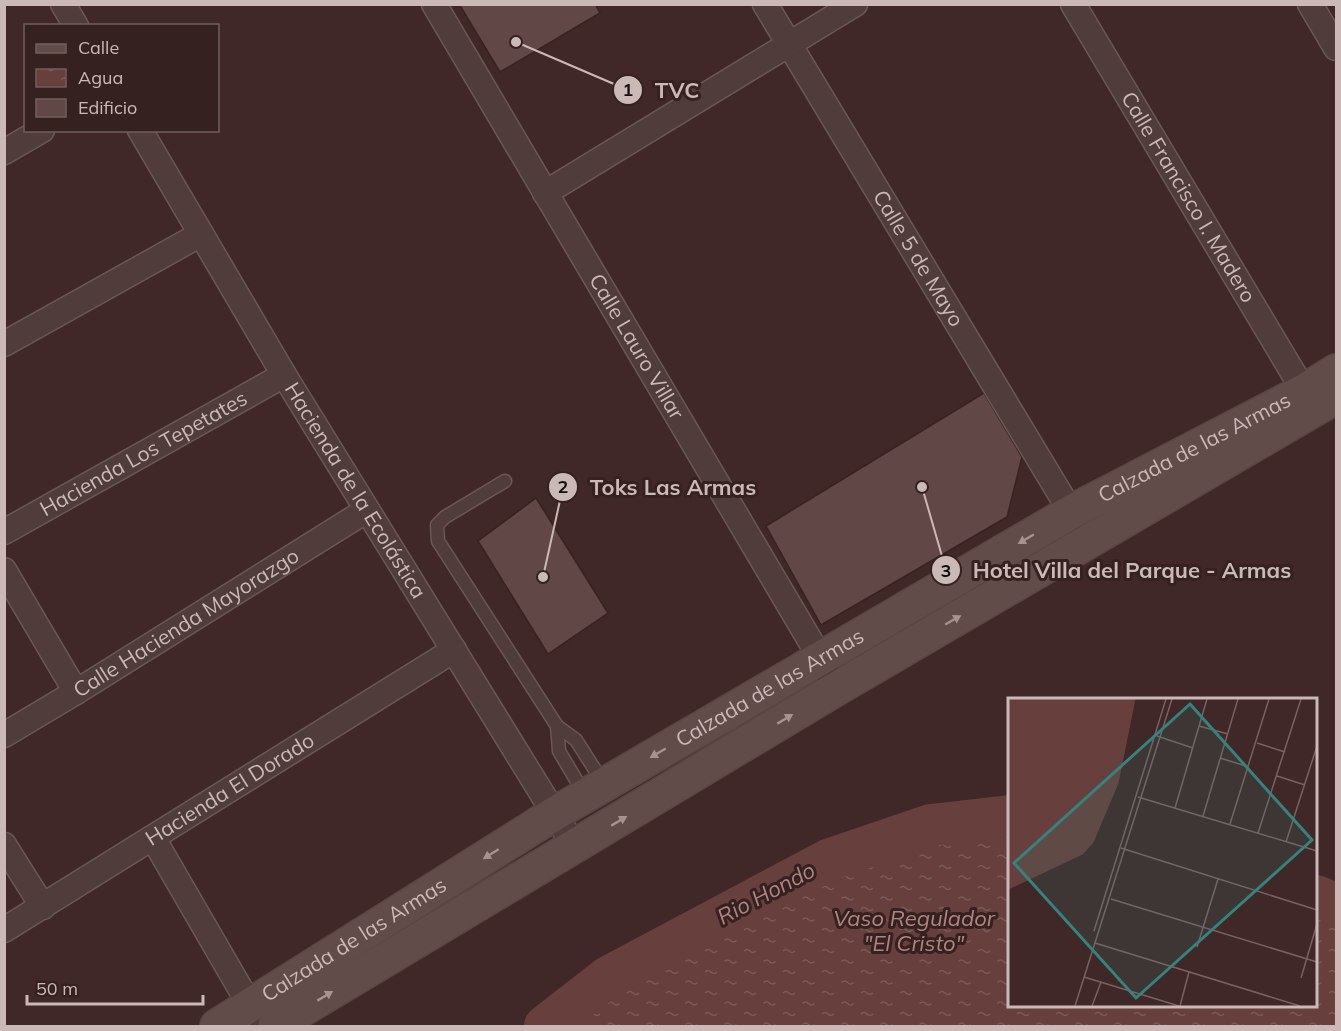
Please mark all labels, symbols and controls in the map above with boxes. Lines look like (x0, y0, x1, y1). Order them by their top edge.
legend (24, 24, 219, 132)
text: Calle (78, 36, 119, 59)
text: Agua (78, 66, 123, 89)
callout: TVC (613, 70, 711, 110)
text: TVC (655, 76, 699, 104)
text: 1 (623, 78, 633, 101)
street label: Calle Francisco I. Madero (1116, 87, 1262, 307)
text: Edificio (78, 96, 137, 119)
street label: Calle 5 de Mayo (868, 185, 970, 331)
street label: Calle Lauro Villar (584, 269, 691, 424)
street label: Hacienda de la Ecolástica (280, 377, 432, 603)
street label: Hacienda Los Tepetates (35, 384, 251, 521)
street label: Calzada de las Armas (1093, 386, 1295, 508)
callout: Toks Las Armas (548, 467, 768, 507)
text: Toks Las Armas (590, 473, 756, 501)
text: 2 (558, 475, 568, 498)
one-way arrow (1018, 533, 1034, 544)
street label: Calle Hacienda Mayorazgo (68, 542, 303, 702)
callout: Hotel Villa del Parque - Armas (931, 550, 1304, 590)
text: Hotel Villa del Parque - Armas (973, 556, 1291, 584)
text: 3 (941, 559, 951, 582)
one-way arrow (945, 615, 961, 626)
street label: Calzada de las Armas (671, 622, 868, 752)
inset map (1008, 698, 1317, 1007)
one-way arrow (777, 714, 793, 725)
street label: Hacienda El Dorado (140, 726, 318, 851)
one-way arrow (650, 748, 667, 758)
one-way arrow (611, 815, 627, 826)
one-way arrow (484, 848, 500, 860)
water label: Rio Hondo (712, 856, 820, 930)
street label: Calzada de las Armas (256, 871, 451, 1007)
water label: Vaso Regulador "El Cristo" (833, 904, 996, 957)
scale bar (27, 968, 202, 1006)
text: 50 m (36, 977, 78, 1000)
one-way arrow (317, 991, 333, 1002)

